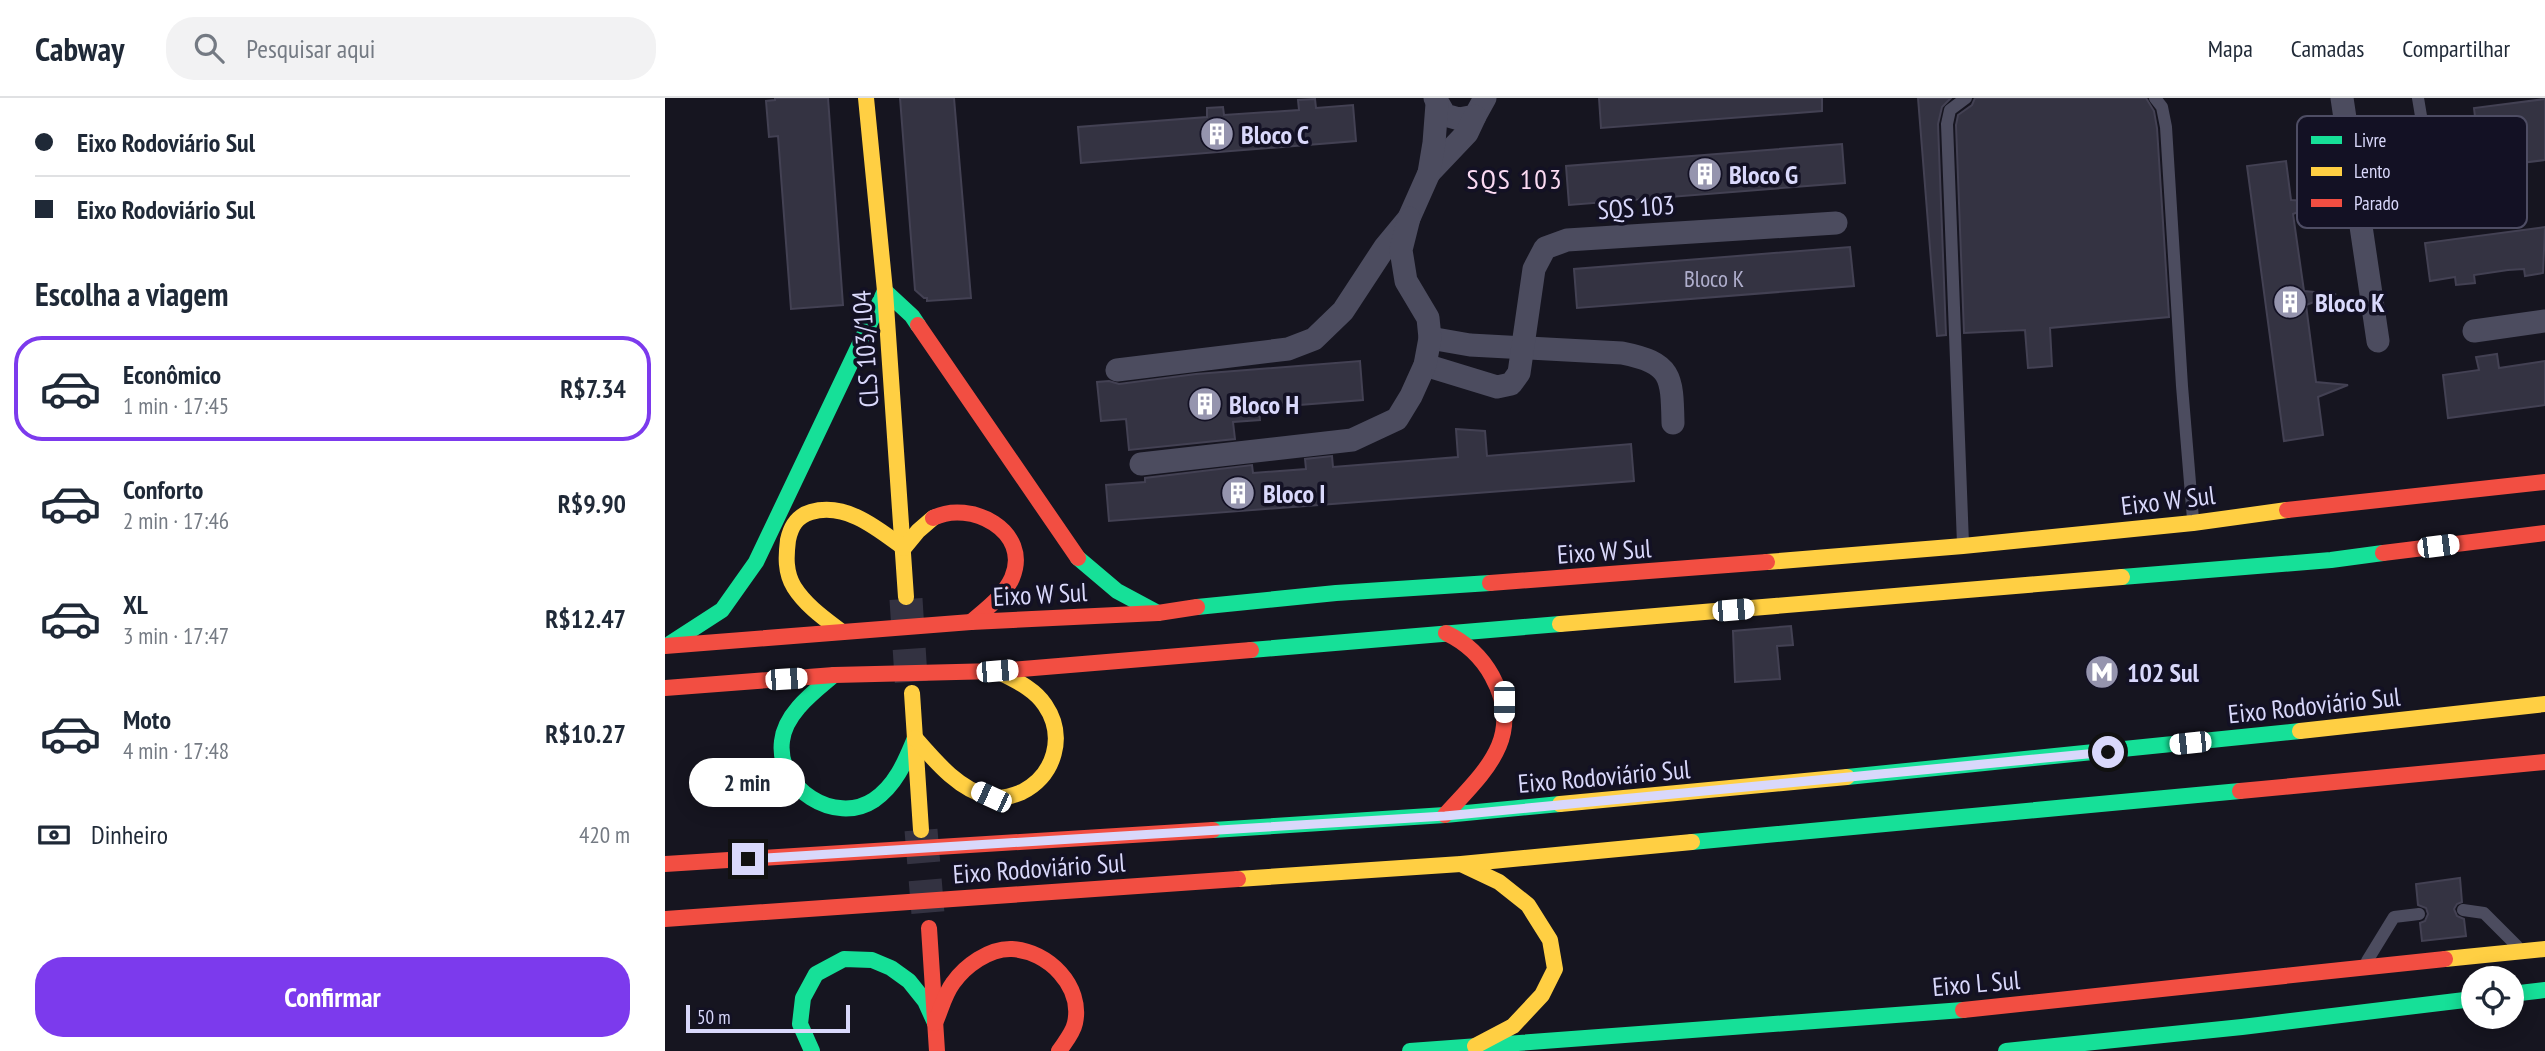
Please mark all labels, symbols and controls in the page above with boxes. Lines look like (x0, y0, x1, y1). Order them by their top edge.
search box (166, 17, 656, 80)
text: Cabway (35, 27, 124, 70)
icon: search (190, 29, 228, 67)
text: Pesquisar aqui (246, 32, 375, 65)
text: Mapa (2208, 33, 2253, 64)
text: Camadas (2291, 33, 2364, 64)
text: Compartilhar (2402, 33, 2510, 64)
building icon: Bloco C (1198, 115, 1236, 153)
legend (2297, 116, 2527, 228)
place label: Bloco C (1241, 118, 1309, 151)
text: Eixo Rodoviário Sul (77, 126, 255, 159)
text: Livre (2354, 128, 2387, 152)
building icon: Bloco G (1686, 155, 1724, 193)
place label: Bloco G (1729, 158, 1798, 191)
text: Lento (2354, 159, 2391, 183)
district label: SQS 103 (1466, 160, 1564, 197)
street label: SQS 103 (1596, 188, 1676, 226)
text: Parado (2354, 191, 2399, 215)
text: Eixo Rodoviário Sul (77, 193, 255, 226)
house number: Bloco K (1684, 264, 1744, 293)
text: Escolha a viagem (35, 273, 228, 315)
building icon: Bloco K (2271, 283, 2309, 321)
place label: Bloco K (2315, 286, 2385, 319)
street label: CLS 103/104 (844, 289, 886, 409)
icon: car (39, 357, 102, 420)
text: Econômico (123, 358, 221, 391)
text: R$7.34 (560, 372, 626, 405)
building icon: Bloco H (1186, 385, 1224, 423)
place label: Bloco H (1229, 388, 1299, 421)
text: 1 min · 17:45 (123, 391, 229, 420)
icon: car (39, 472, 102, 535)
text: Conforto (123, 473, 203, 506)
building icon: Bloco I (1219, 474, 1257, 512)
place label: Bloco I (1263, 477, 1325, 510)
street label: Eixo W Sul (2119, 478, 2217, 522)
text: R$9.90 (558, 487, 626, 520)
text: 2 min · 17:46 (123, 506, 229, 535)
street label: Eixo W Sul (1556, 531, 1652, 571)
car (2416, 533, 2461, 559)
street label: Eixo W Sul (992, 575, 1088, 613)
icon: car (39, 587, 102, 650)
text: XL (123, 588, 148, 621)
car (1712, 598, 1755, 622)
text: R$12.47 (545, 602, 626, 635)
text: 3 min · 17:47 (123, 621, 229, 650)
metro station icon: 102 Sul (2083, 653, 2121, 691)
place label: 102 Sul (2127, 656, 2200, 689)
car (976, 659, 1019, 683)
car (765, 667, 808, 691)
street label: Eixo Rodoviário Sul (2226, 680, 2402, 730)
car (1494, 681, 1515, 723)
icon: car (39, 702, 102, 765)
text: Moto (123, 703, 171, 736)
text: R$10.27 (545, 717, 626, 750)
car (2169, 730, 2212, 756)
text: 4 min · 17:48 (123, 736, 229, 765)
route start (2092, 736, 2124, 768)
street label: Eixo Rodoviário Sul (1516, 752, 1692, 800)
callout: 2 min (690, 758, 806, 806)
text: 2 min (724, 768, 770, 797)
car (968, 779, 1015, 815)
icon: cash (35, 816, 73, 854)
text: Dinheiro (91, 818, 168, 851)
text: 420 m (579, 820, 630, 849)
route end (732, 843, 764, 875)
street label: Eixo Rodoviário Sul (952, 846, 1126, 890)
button: Confirmar (35, 957, 630, 1037)
street label: Eixo L Sul (1931, 963, 2021, 1003)
map controls (2461, 966, 2524, 1029)
button: locate (2461, 966, 2524, 1029)
scale bar (686, 1002, 851, 1034)
text: 50 m (697, 1005, 731, 1029)

